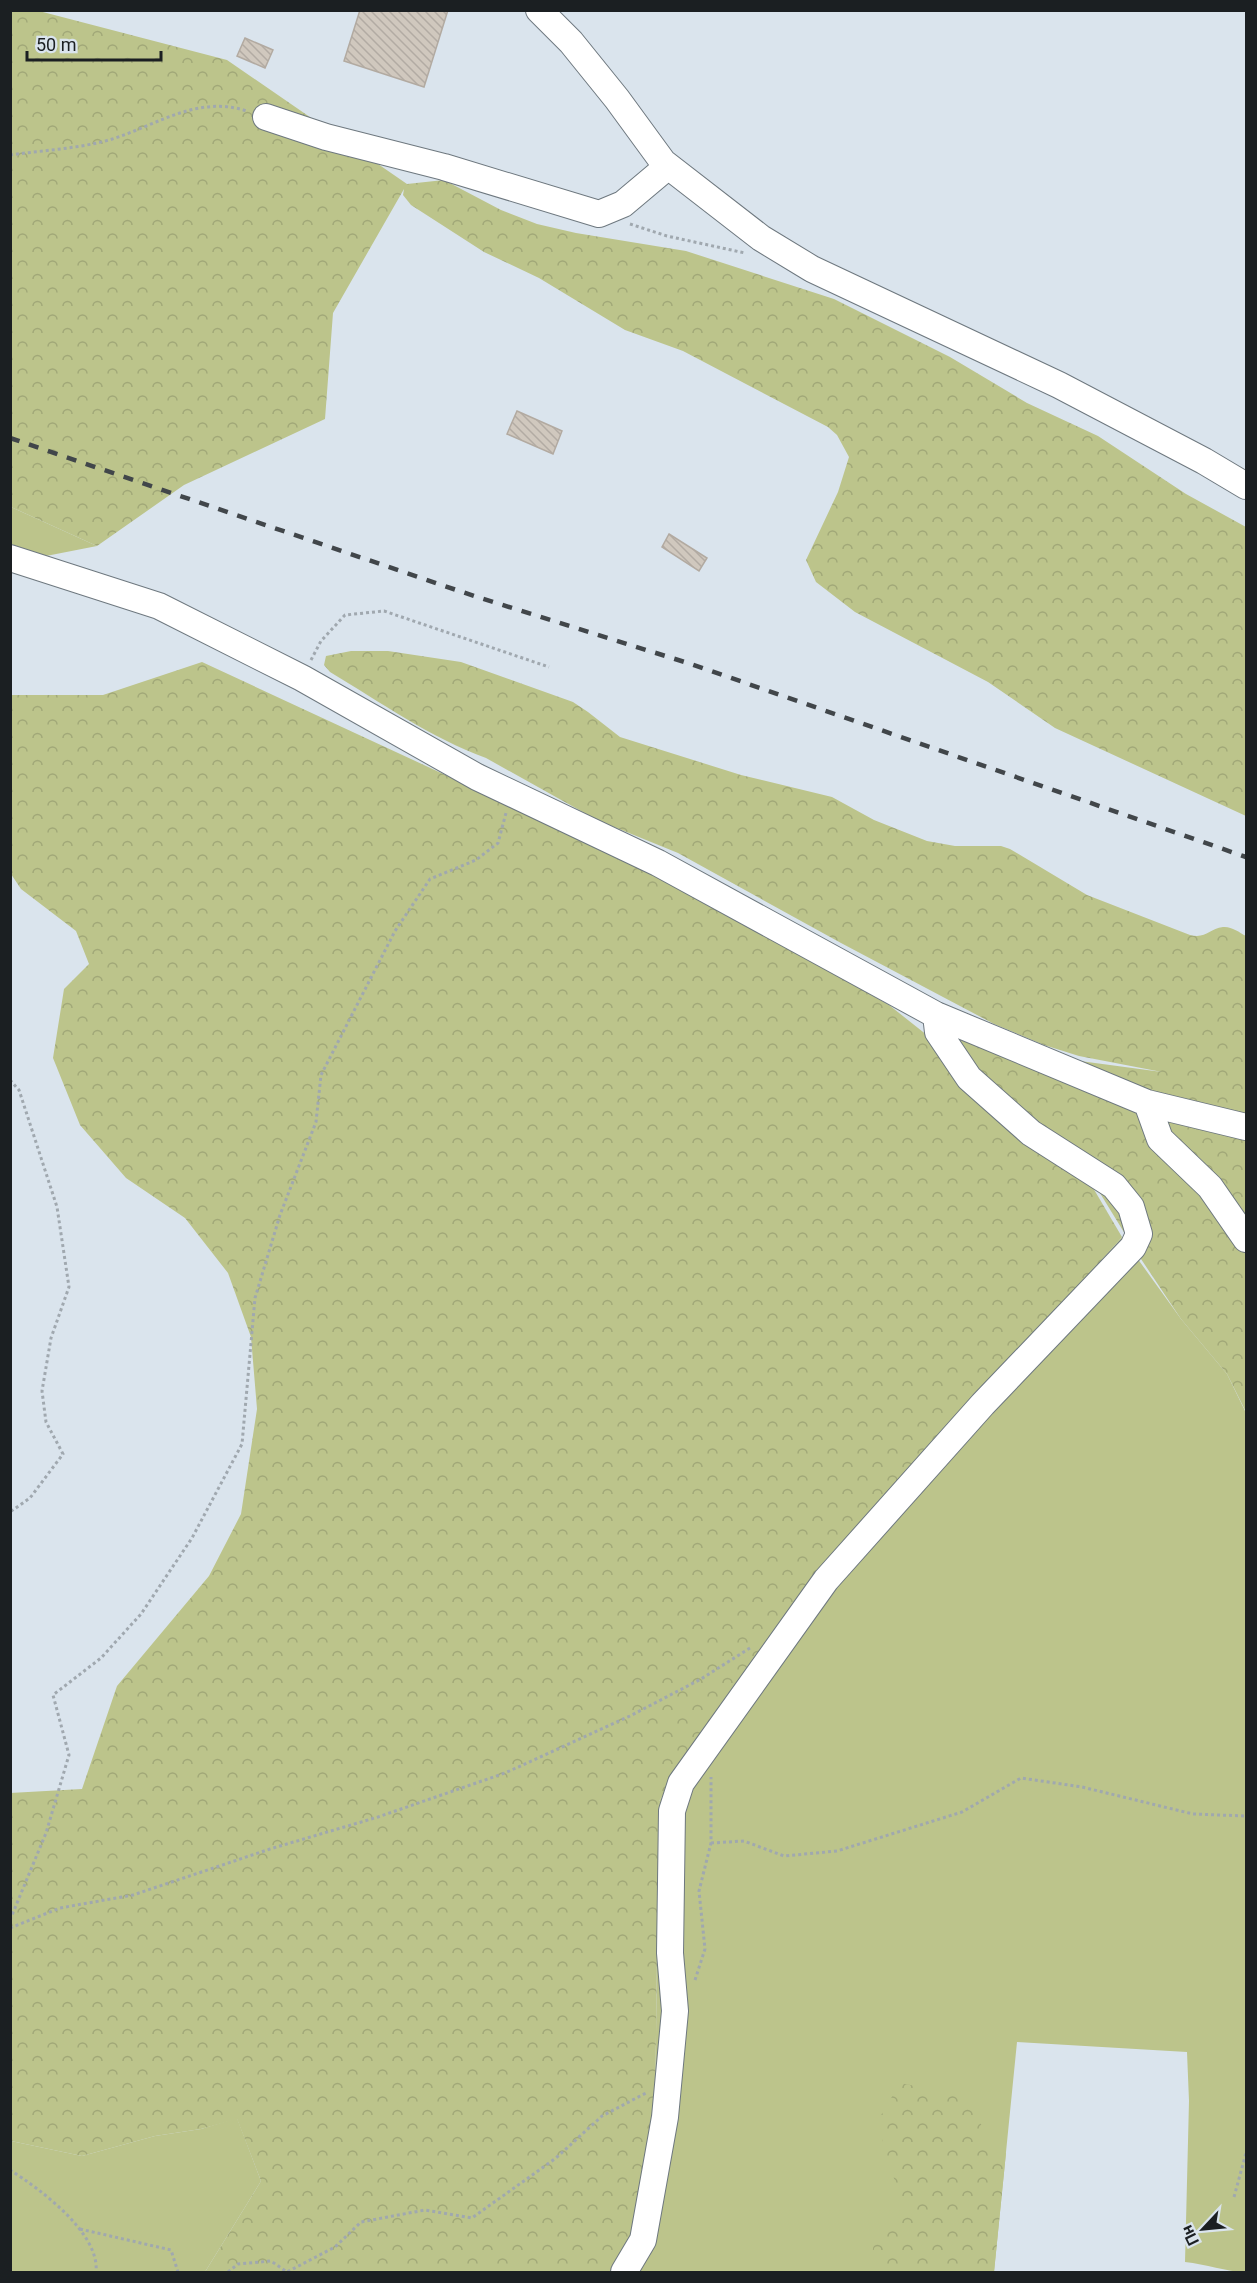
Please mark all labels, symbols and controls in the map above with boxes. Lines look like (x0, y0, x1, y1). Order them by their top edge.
scale bar (27, 24, 160, 62)
text: 50 m (36, 34, 76, 55)
north arrow (1173, 2199, 1233, 2259)
text: Пн (1177, 2222, 1203, 2249)

